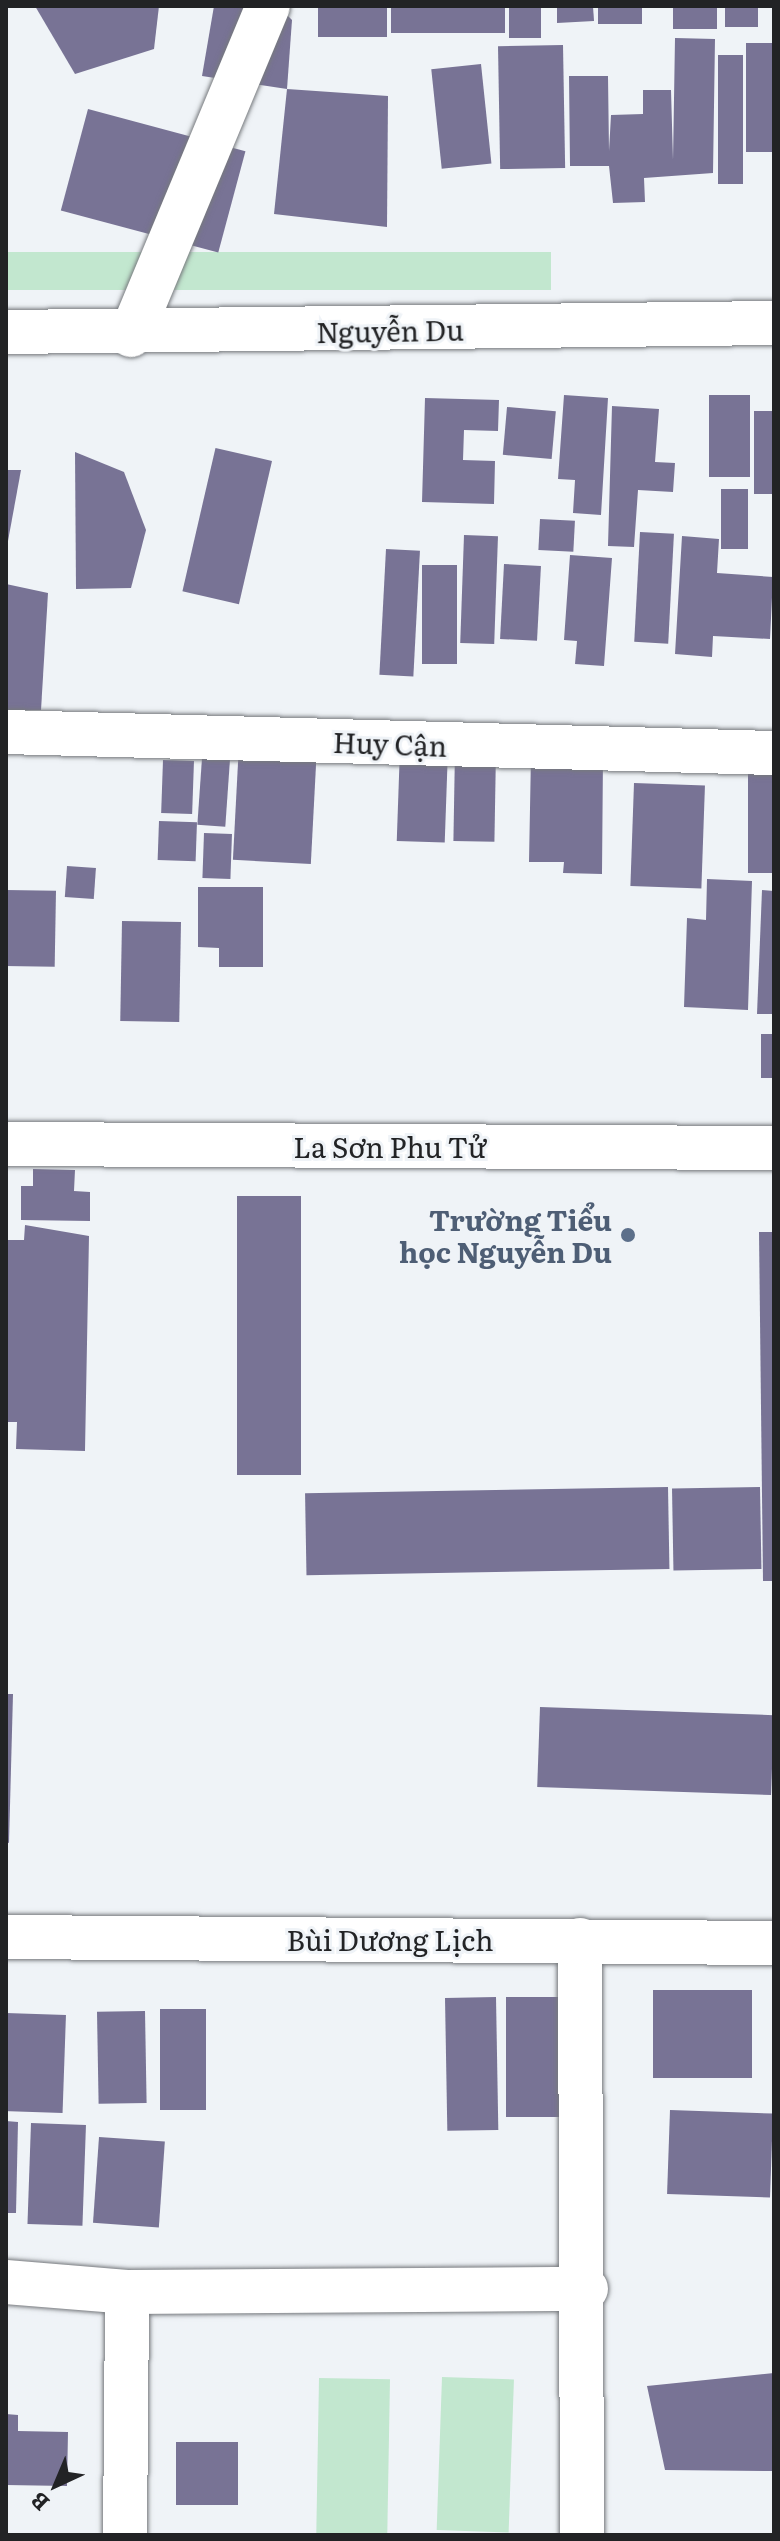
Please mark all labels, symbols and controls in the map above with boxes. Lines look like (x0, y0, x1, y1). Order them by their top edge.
street label: Nguyễn Du (316, 312, 464, 348)
street label: Huy Cận (332, 724, 448, 762)
street label: La Sơn Phu Tử (293, 1129, 487, 1163)
place label: Trường Tiểu học Nguyễn Du (399, 1202, 612, 1268)
marker: Trường Tiểu học Nguyễn Du (619, 1226, 637, 1244)
street label: Bùi Dương Lịch (286, 1922, 494, 1956)
north arrow (16, 2445, 96, 2525)
text: B (22, 2485, 56, 2520)

